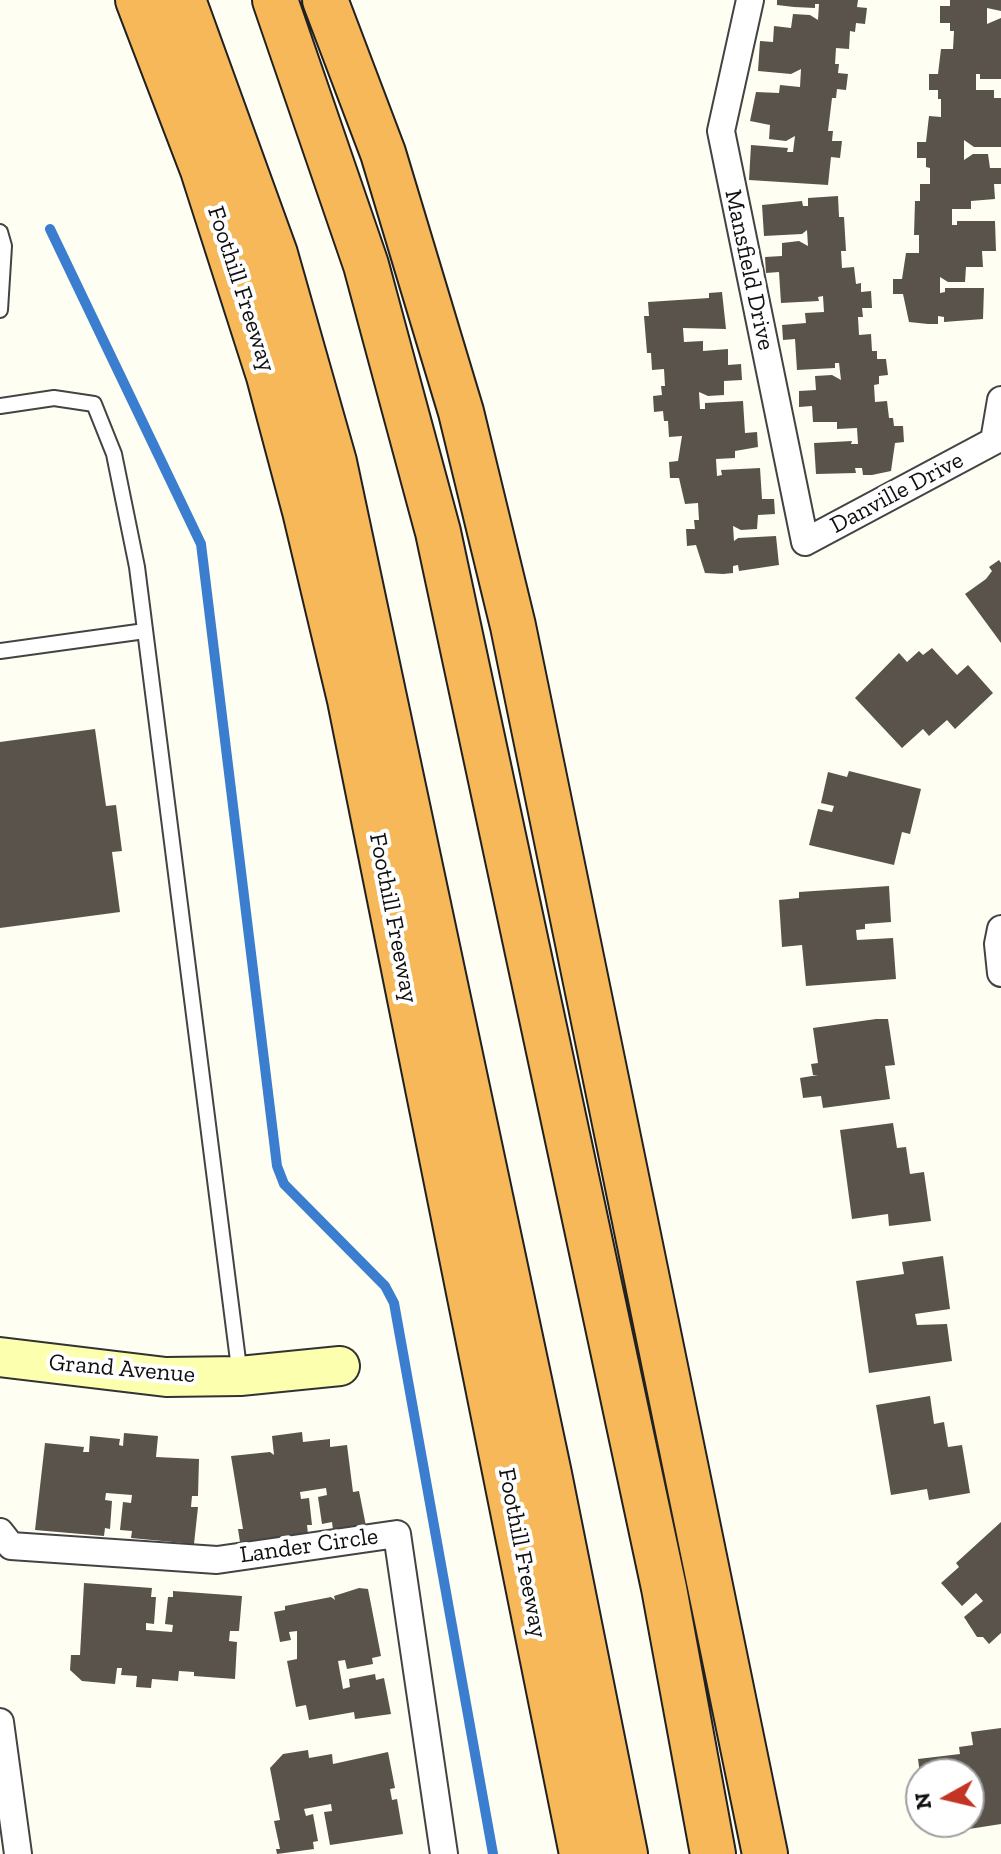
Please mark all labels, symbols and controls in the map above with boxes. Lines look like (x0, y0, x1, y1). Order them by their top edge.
street label: Mansfield Drive (718, 187, 780, 353)
street label: Foothill Freeway (201, 203, 281, 375)
street label: Danville Drive (826, 446, 968, 540)
street label: Foothill Freeway (362, 831, 424, 1005)
street label: Grand Avenue (48, 1348, 196, 1390)
street label: Foothill Freeway (491, 1466, 553, 1640)
street label: Lander Circle (238, 1522, 380, 1570)
north arrow (905, 1758, 985, 1838)
text: N (908, 1791, 937, 1811)

